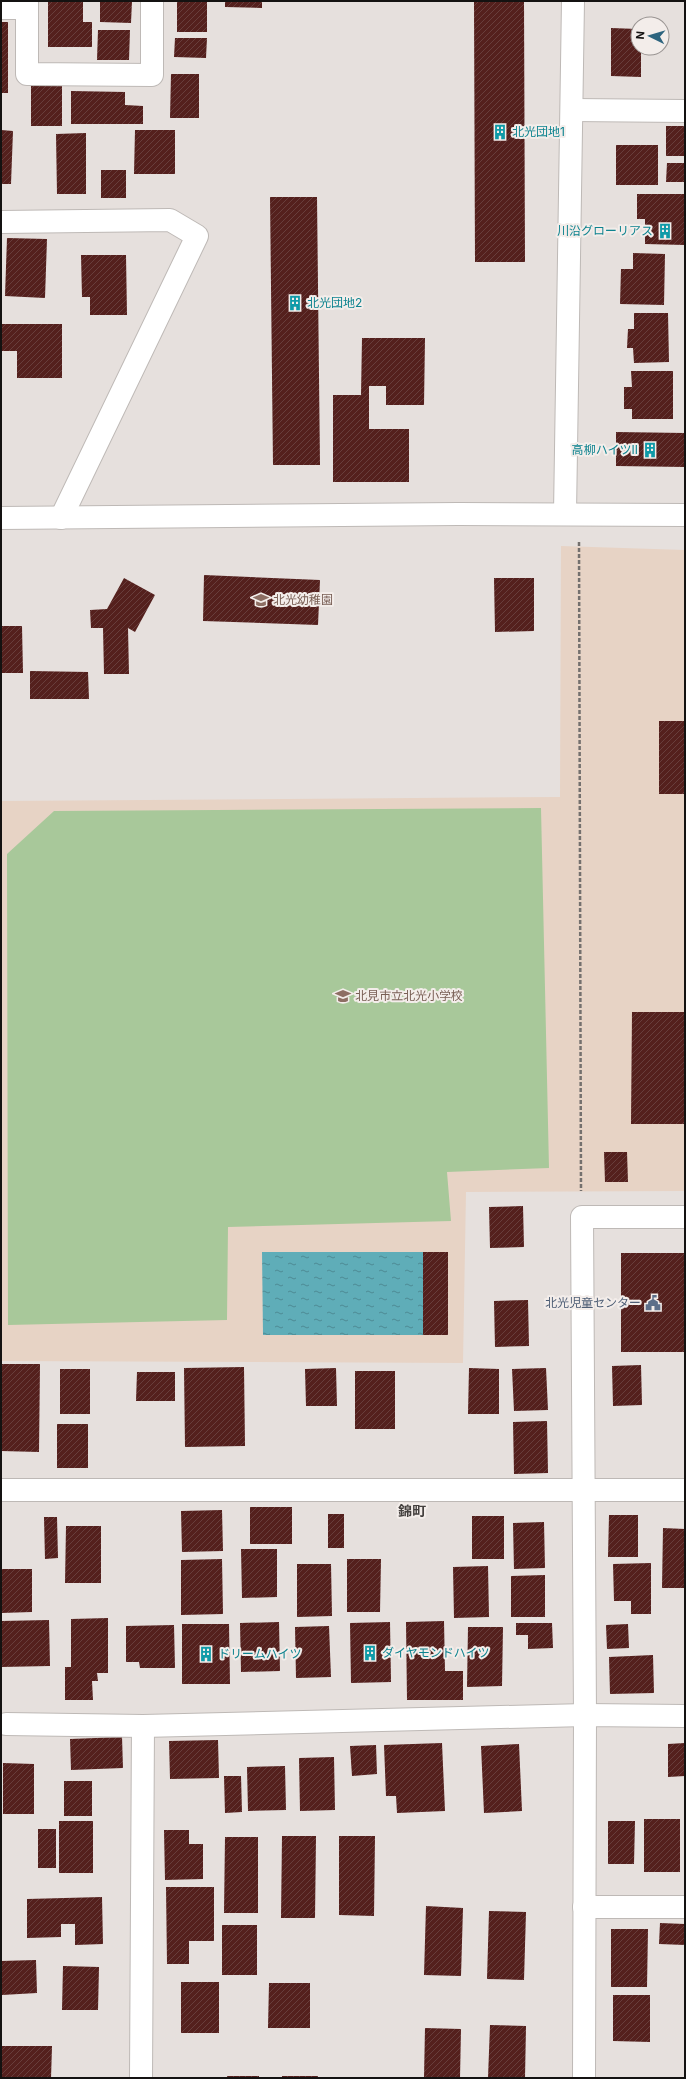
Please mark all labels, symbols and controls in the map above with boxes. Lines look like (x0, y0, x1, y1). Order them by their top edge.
north arrow (630, 16, 670, 56)
text: N (633, 30, 647, 40)
building icon: 北光団地1 (491, 123, 509, 141)
place label: 北光団地1 (512, 124, 565, 139)
building icon: 川沿グローリアス (656, 222, 674, 240)
place label: 川沿グローリアス (557, 223, 653, 238)
building icon: 北光団地2 (286, 294, 304, 312)
place label: 北光団地2 (307, 295, 362, 310)
building icon: 高柳ハイツⅡ (641, 441, 659, 459)
place label: 高柳ハイツⅡ (572, 442, 638, 457)
school or university icon: 北光幼稚園 (252, 591, 270, 609)
place label: 北光幼稚園 (273, 592, 333, 607)
school or university icon: 北見市立北光小学校 (334, 987, 352, 1005)
place label: 北見市立北光小学校 (355, 988, 463, 1003)
public building icon: 北光児童センター (644, 1294, 662, 1312)
place label: 北光児童センター (545, 1295, 641, 1310)
district label: 錦町 (398, 1502, 426, 1519)
building icon: ダイヤモンドハイツ (361, 1644, 379, 1662)
building icon: ドリームハイツ (197, 1645, 215, 1663)
place label: ダイヤモンドハイツ (382, 1645, 489, 1660)
place label: ドリームハイツ (218, 1646, 301, 1661)

